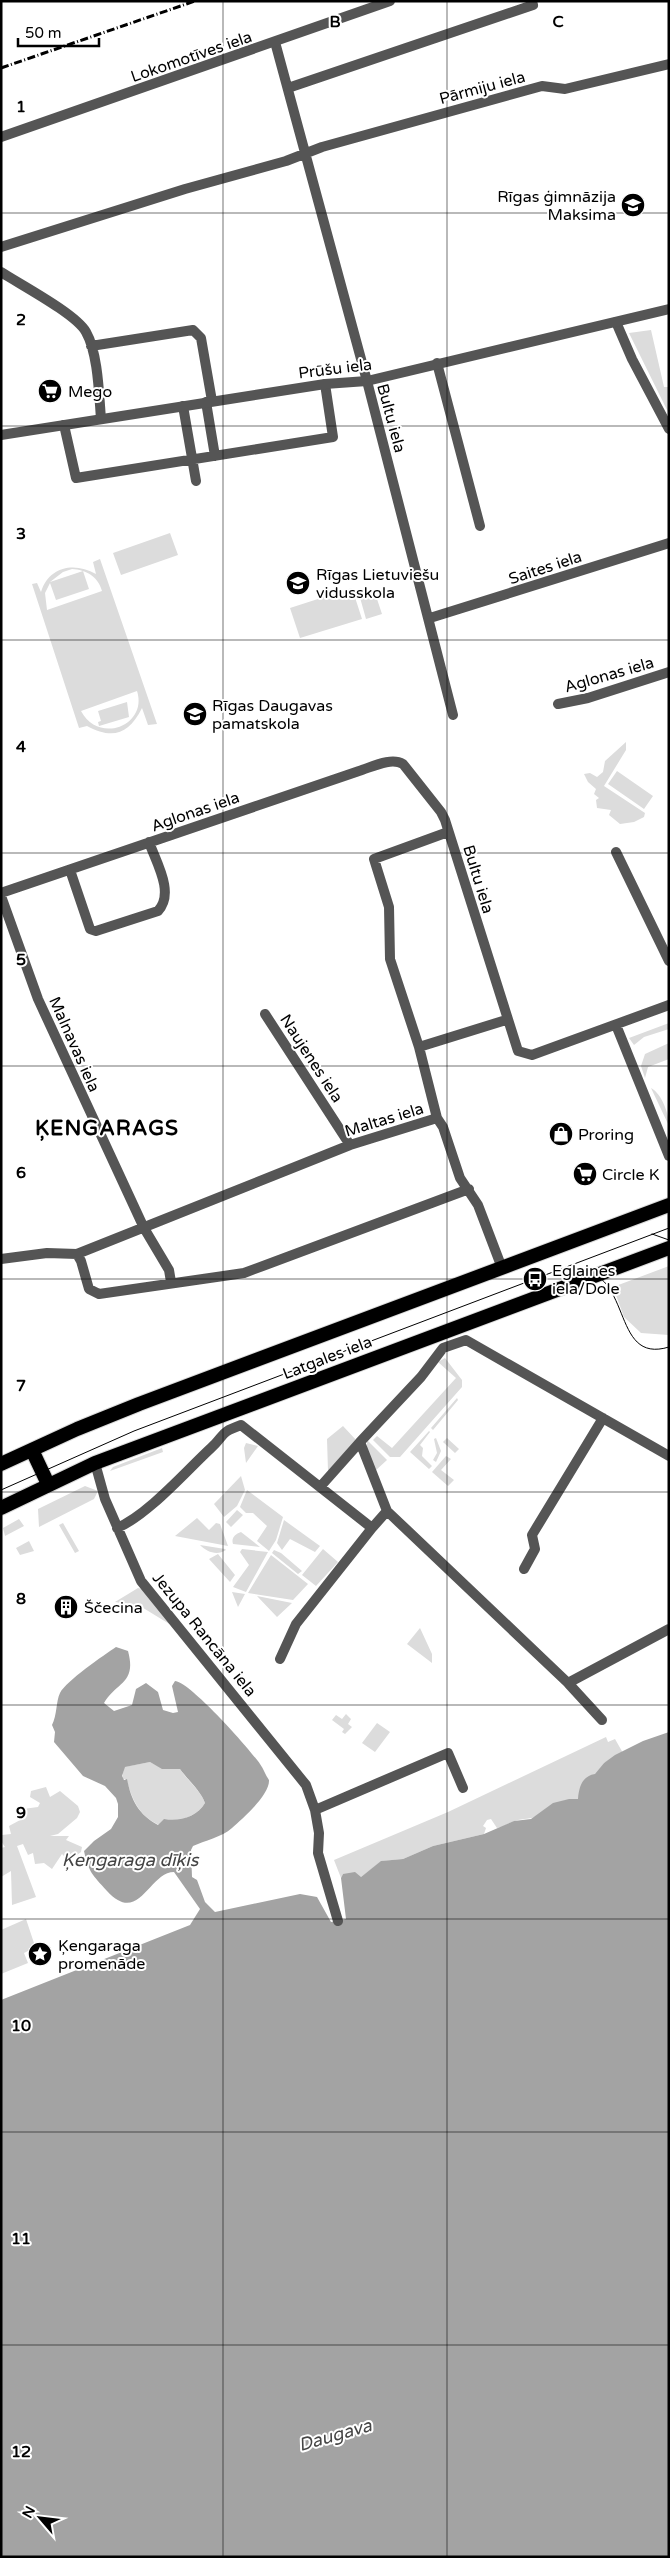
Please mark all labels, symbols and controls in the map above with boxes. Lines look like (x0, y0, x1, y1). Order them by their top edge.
text: B (329, 12, 341, 32)
text: C (552, 12, 564, 32)
scale bar (18, 15, 99, 47)
text: 50 m (25, 24, 62, 42)
street label: Lokomotīves iela (128, 27, 255, 87)
street label: Pārmiju iela (437, 67, 527, 109)
text: 1 (16, 97, 26, 117)
place label: Rīgas ģimnāzija Maksima (497, 187, 616, 225)
school or university icon: Rīgas ģimnāzija Maksima (620, 192, 646, 218)
text: 2 (16, 310, 26, 330)
street label: Prūšu iela (297, 355, 373, 383)
supermarket icon: Mego (37, 378, 63, 404)
place label: Mego (68, 382, 112, 402)
street label: Bultu iela (372, 382, 410, 455)
text: 3 (16, 524, 26, 544)
street label: Saites iela (506, 547, 584, 589)
place label: Rīgas Lietuviešu vidusskola (316, 565, 439, 603)
school or university icon: Rīgas Lietuviešu vidusskola (285, 570, 311, 596)
street label: Aglonas iela (562, 653, 656, 697)
place label: Rīgas Daugavas pamatskola (212, 696, 333, 734)
school or university icon: Rīgas Daugavas pamatskola (182, 701, 208, 727)
text: 4 (16, 737, 26, 757)
street label: Aglonas iela (149, 787, 242, 836)
street label: Bultu iela (458, 843, 498, 916)
text: 5 (16, 950, 26, 970)
street label: Malnavas iela (44, 994, 104, 1095)
street label: Naujenes iela (275, 1011, 347, 1106)
street label: Maltas iela (342, 1098, 426, 1141)
district label: ĶENGARAGS (35, 1116, 179, 1141)
shop icon: Proring (548, 1121, 574, 1147)
place label: Proring (578, 1125, 634, 1145)
supermarket icon: Circle K (572, 1161, 598, 1187)
text: 6 (16, 1163, 26, 1183)
place label: Circle K (602, 1165, 660, 1185)
place label: Eglaines iela/Dole (552, 1261, 620, 1299)
bus stop icon: Eglaines iela/Dole (522, 1266, 548, 1292)
street label: Latgales iela (280, 1332, 375, 1384)
text: 7 (16, 1376, 26, 1396)
street label: Jezupa Rancāna iela (148, 1568, 260, 1701)
text: 8 (16, 1589, 26, 1609)
building icon: Ščecina (53, 1594, 79, 1620)
place label: Ščecina (84, 1598, 143, 1618)
text: 9 (16, 1803, 26, 1823)
water label: Ķengaraga dīķis (62, 1849, 200, 1871)
place label: Ķengaraga promenāde (58, 1936, 145, 1974)
place icon: Ķengaraga promenāde (27, 1941, 53, 1967)
text: 10 (11, 2016, 31, 2036)
text: 11 (11, 2229, 31, 2249)
water label: Daugava (296, 2414, 375, 2456)
text: 12 (11, 2442, 31, 2462)
north arrow (15, 2493, 65, 2543)
text: N (19, 2503, 39, 2521)

